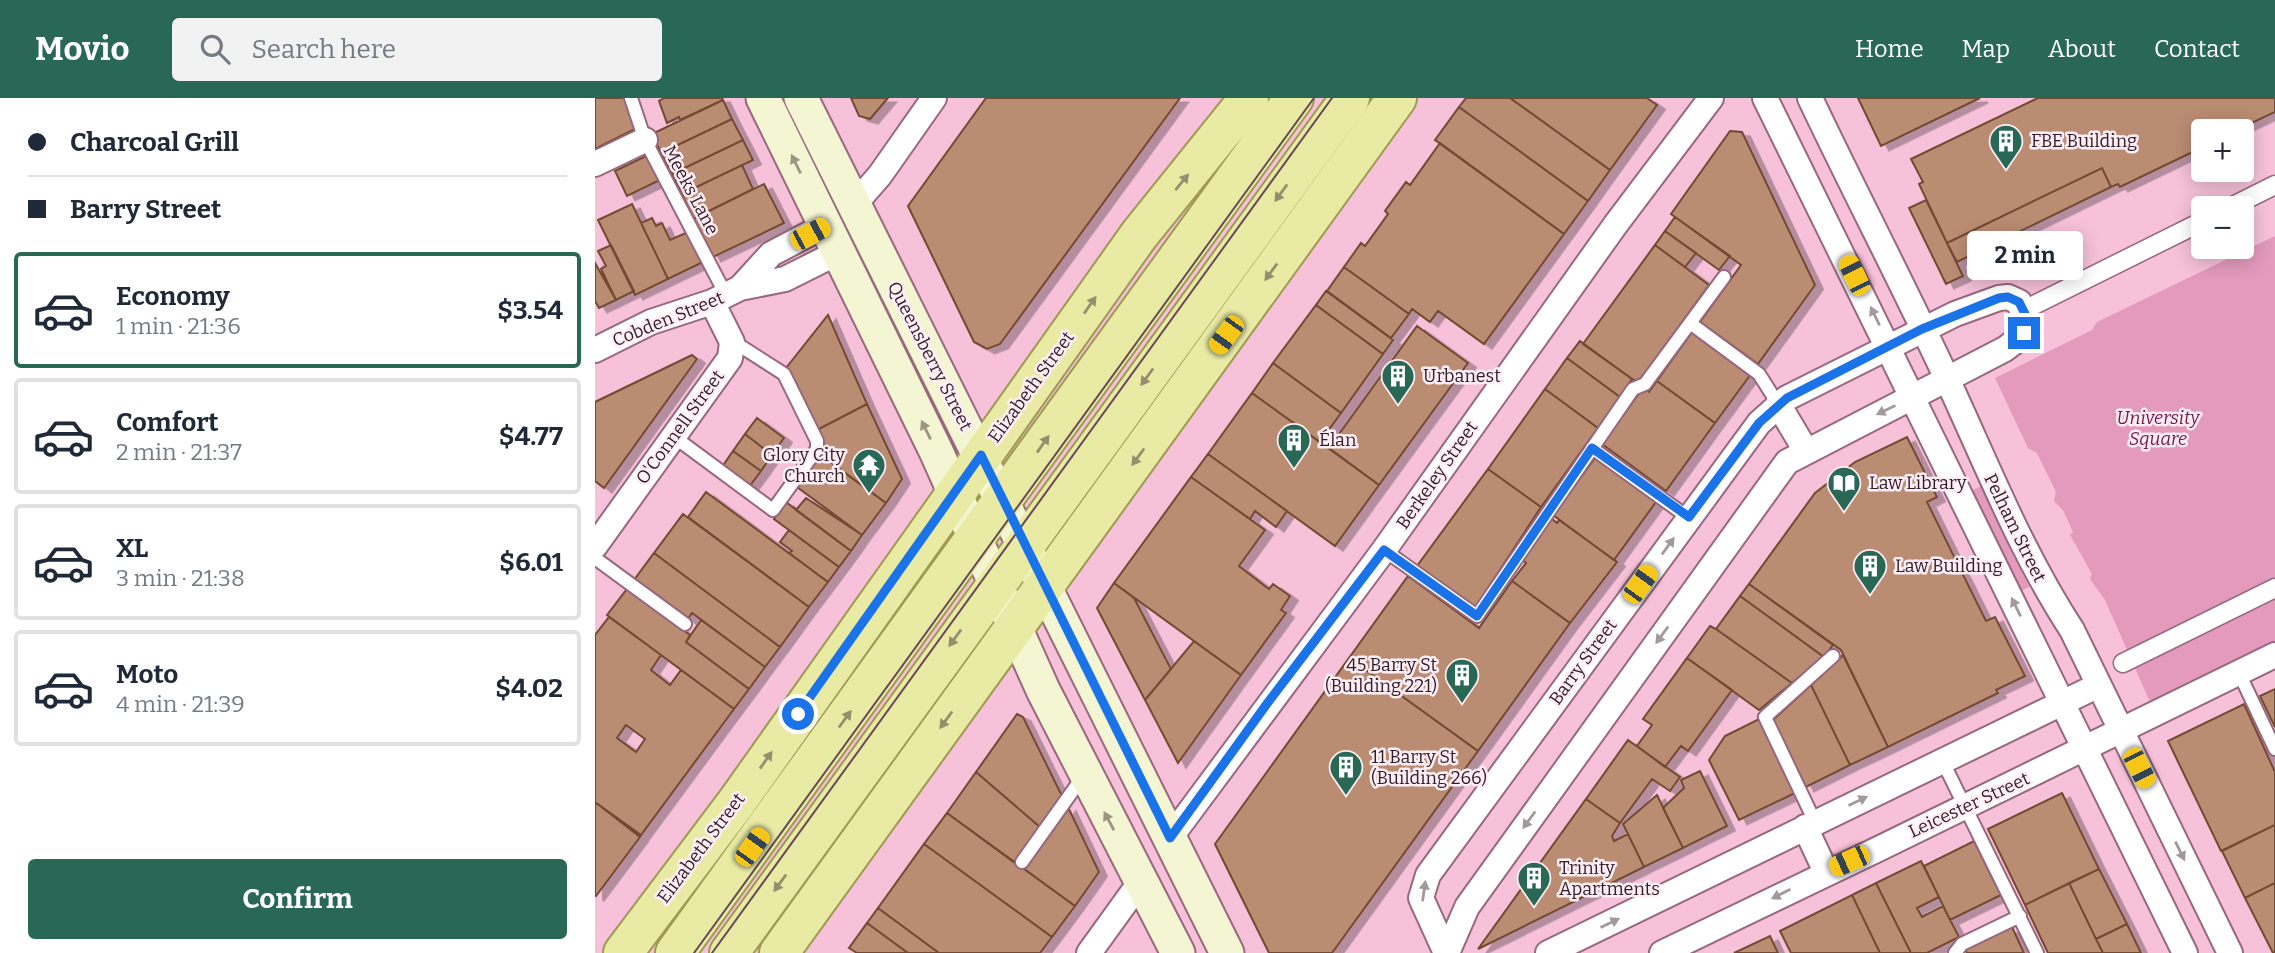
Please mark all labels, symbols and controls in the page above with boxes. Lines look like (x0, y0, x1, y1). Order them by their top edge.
search box (172, 18, 662, 81)
text: Movio (35, 29, 130, 69)
icon: search (196, 30, 234, 68)
text: Search here (252, 34, 396, 65)
text: Home (1855, 35, 1924, 63)
text: Map (1962, 35, 2010, 63)
text: About (2048, 35, 2116, 63)
text: Contact (2154, 35, 2240, 63)
map controls (2191, 119, 2254, 259)
button: + (2191, 119, 2254, 182)
building icon: FBE Building (1987, 122, 2025, 171)
text: Charcoal Grill (70, 127, 239, 158)
place label: FBE Building (2031, 130, 2137, 152)
street label: Meeks Lane (658, 142, 724, 238)
one-way arrow (791, 154, 802, 174)
one-way arrow (1174, 173, 1189, 190)
one-way arrow (1274, 184, 1288, 202)
text: Barry Street (70, 194, 221, 225)
button: − (2191, 196, 2254, 259)
car (787, 215, 834, 253)
callout: 2 min (1966, 232, 2082, 280)
text: 2 min (1994, 241, 2056, 269)
car (1836, 252, 1873, 298)
one-way arrow (1264, 263, 1279, 281)
street label: Queensberry Street (883, 278, 977, 435)
icon: car (32, 279, 95, 342)
text: Economy (116, 281, 230, 312)
street label: Cobden Street (609, 286, 727, 351)
text: $3.54 (497, 295, 563, 326)
one-way arrow (1082, 296, 1096, 314)
one-way arrow (1869, 306, 1880, 326)
text: 1 min · 21:36 (116, 312, 241, 340)
car (1206, 312, 1247, 358)
route end (2008, 317, 2040, 349)
street label: Elizabeth Street (983, 327, 1079, 447)
building icon: Urbanest (1379, 357, 1417, 406)
street label: O'Connell Street (631, 365, 729, 488)
place label: Urbanest (1423, 365, 1501, 387)
one-way arrow (1140, 368, 1154, 386)
icon: car (32, 405, 95, 468)
one-way arrow (1876, 405, 1896, 416)
text: Comfort (116, 407, 219, 438)
park label: University Square (2117, 407, 2200, 450)
street label: Berkeley Street (1392, 416, 1483, 533)
one-way arrow (920, 420, 932, 440)
text: $4.77 (499, 421, 563, 452)
building icon: Élan (1275, 421, 1313, 470)
place label: Élan (1319, 428, 1357, 451)
one-way arrow (1036, 435, 1050, 453)
text: 2 min · 21:37 (116, 438, 242, 466)
place label: Glory City Church (763, 444, 845, 487)
temple icon: Glory City Church (850, 446, 888, 495)
one-way arrow (1130, 447, 1145, 465)
library icon: Law Library (1825, 464, 1863, 513)
street label: Pelham Street (1979, 470, 2051, 586)
place label: Law Library (1869, 472, 1967, 494)
icon: car (32, 531, 95, 594)
text: XL (116, 533, 148, 564)
one-way arrow (1660, 537, 1674, 555)
text: $6.01 (499, 547, 563, 578)
building icon: Law Building (1851, 547, 1889, 596)
place label: Law Building (1895, 555, 2003, 577)
car (1620, 561, 1661, 607)
text: 3 min · 21:38 (116, 564, 245, 592)
one-way arrow (2010, 597, 2021, 617)
street label: Barry Street (1544, 614, 1622, 709)
one-way arrow (1656, 626, 1670, 644)
one-way arrow (948, 629, 962, 647)
place label: 45 Barry St (Building 221) (1325, 654, 1437, 697)
building icon: 45 Barry St (Building 221) (1443, 656, 1481, 705)
icon: car (32, 657, 95, 720)
text: Moto (116, 659, 178, 690)
text: $4.02 (495, 673, 563, 704)
text: 4 min · 21:39 (116, 690, 245, 718)
route start (782, 698, 814, 730)
one-way arrow (838, 710, 852, 728)
one-way arrow (939, 711, 953, 729)
car (2121, 745, 2158, 791)
place label: 11 Barry St (Building 266) (1371, 746, 1487, 789)
building icon: 11 Barry St (Building 266) (1327, 748, 1365, 797)
one-way arrow (759, 751, 773, 769)
street label: Leicester Street (1905, 767, 2033, 843)
street label: Elizabeth Street (652, 788, 750, 908)
one-way arrow (1848, 795, 1868, 806)
one-way arrow (1103, 810, 1115, 830)
one-way arrow (1523, 811, 1537, 829)
car (732, 824, 773, 870)
one-way arrow (2174, 841, 2186, 861)
car (1826, 843, 1873, 879)
place label: Trinity Apartments (1559, 857, 1660, 900)
button: Confirm (28, 859, 567, 939)
building icon: Trinity Apartments (1515, 859, 1553, 908)
one-way arrow (773, 874, 787, 892)
one-way arrow (1419, 879, 1430, 901)
one-way arrow (1771, 889, 1791, 900)
one-way arrow (1600, 917, 1620, 928)

